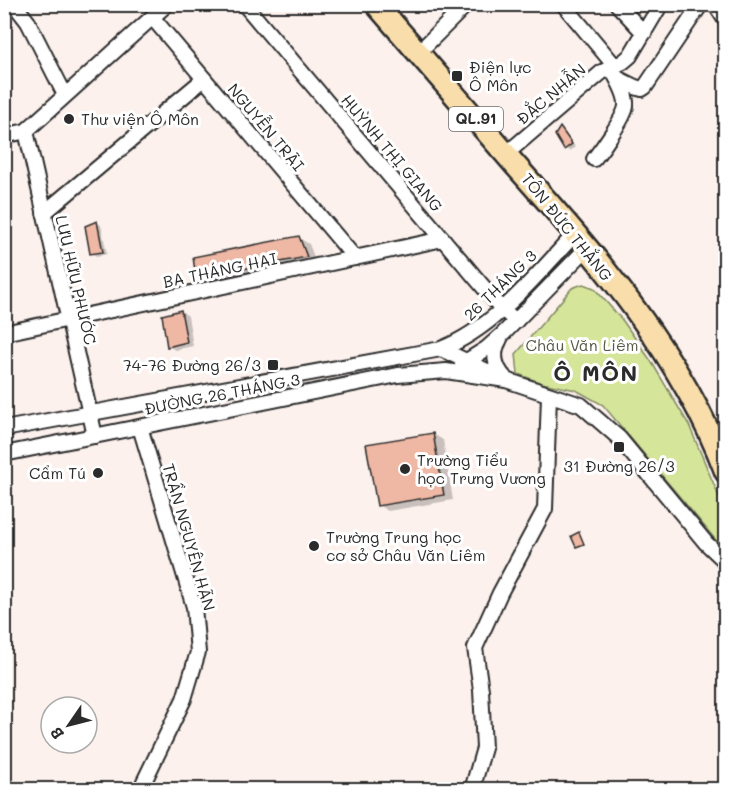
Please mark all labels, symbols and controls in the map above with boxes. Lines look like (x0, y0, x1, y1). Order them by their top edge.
place label: Điện lực Ô Môn (469, 56, 532, 95)
street label: ĐẮC NHẪN (512, 58, 590, 129)
marker: Điện lực Ô Môn (450, 69, 464, 83)
street label: NGUYỄN TRÃI (224, 78, 309, 175)
street label: HUỲNH THỊ GIANG (337, 90, 448, 216)
road number: QL.91 (449, 107, 503, 131)
place label: Thư viện Ô Môn (81, 108, 199, 129)
marker: Thư viện Ô Môn (62, 112, 76, 126)
street label: TÔN ĐỨC THẮNG (517, 168, 618, 285)
street label: LƯU HỮU PHƯỚC (51, 213, 102, 347)
street label: 26 THÁNG 3 (459, 245, 540, 325)
street label: BA THÁNG HAI (161, 247, 279, 292)
park label: Châu Văn Liêm (525, 334, 639, 355)
place label: 74-76 Đường 26/3 (123, 354, 261, 375)
marker: 74-76 Đường 26/3 (266, 358, 280, 372)
district label: Ô MÔN (553, 358, 639, 387)
street label: ĐƯỜNG 26 THÁNG 3 (142, 368, 302, 419)
marker: 31 Đường 26/3 (612, 440, 626, 454)
place label: Trường Tiểu học Trưng Vương (417, 449, 546, 488)
place label: 31 Đường 26/3 (563, 455, 675, 476)
street label: TRẦN NGUYÊN HÃN (158, 461, 221, 613)
place label: Cẩm Tú (29, 462, 86, 483)
marker: Trường Tiểu học Trưng Vương (398, 462, 412, 476)
marker: Cẩm Tú (91, 466, 105, 480)
place label: Trường Trung học cơ sở Châu Văn Liêm (326, 526, 486, 565)
marker: Trường Trung học cơ sở Châu Văn Liêm (307, 539, 321, 553)
north arrow (39, 695, 99, 755)
text: B (45, 723, 68, 744)

